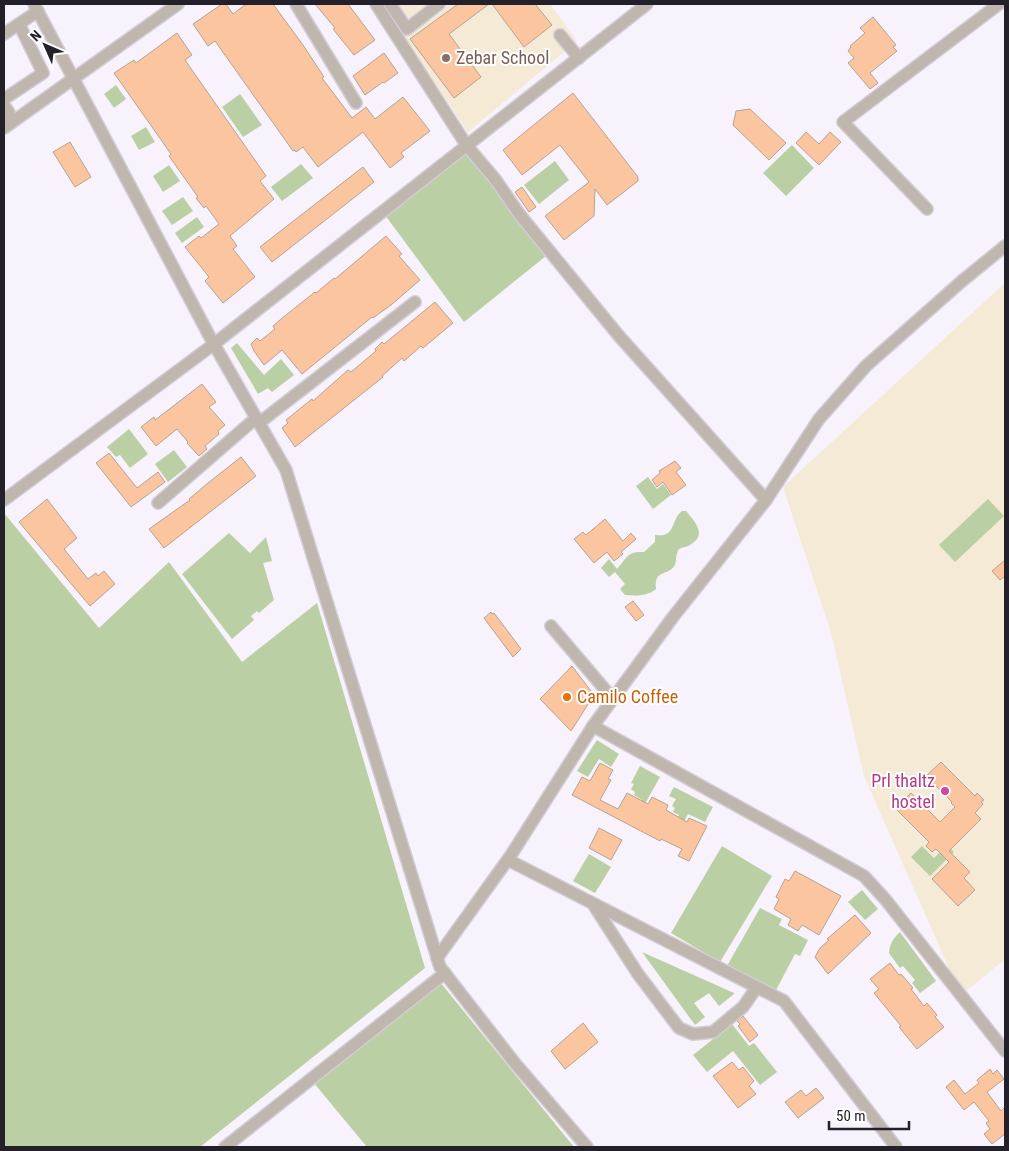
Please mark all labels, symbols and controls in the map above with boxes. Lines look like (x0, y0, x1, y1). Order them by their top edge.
north arrow (20, 20, 70, 70)
text: N (27, 27, 44, 44)
place label: Zebar School (456, 47, 549, 68)
marker: Zebar School (440, 52, 452, 64)
place label: Camilo Coffee (577, 686, 678, 707)
marker: Camilo Coffee (561, 691, 573, 703)
place label: Prl thaltz hostel (871, 770, 935, 812)
marker: Prl thaltz hostel (939, 785, 951, 797)
scale bar (829, 1098, 909, 1130)
text: 50 m (836, 1107, 866, 1125)

